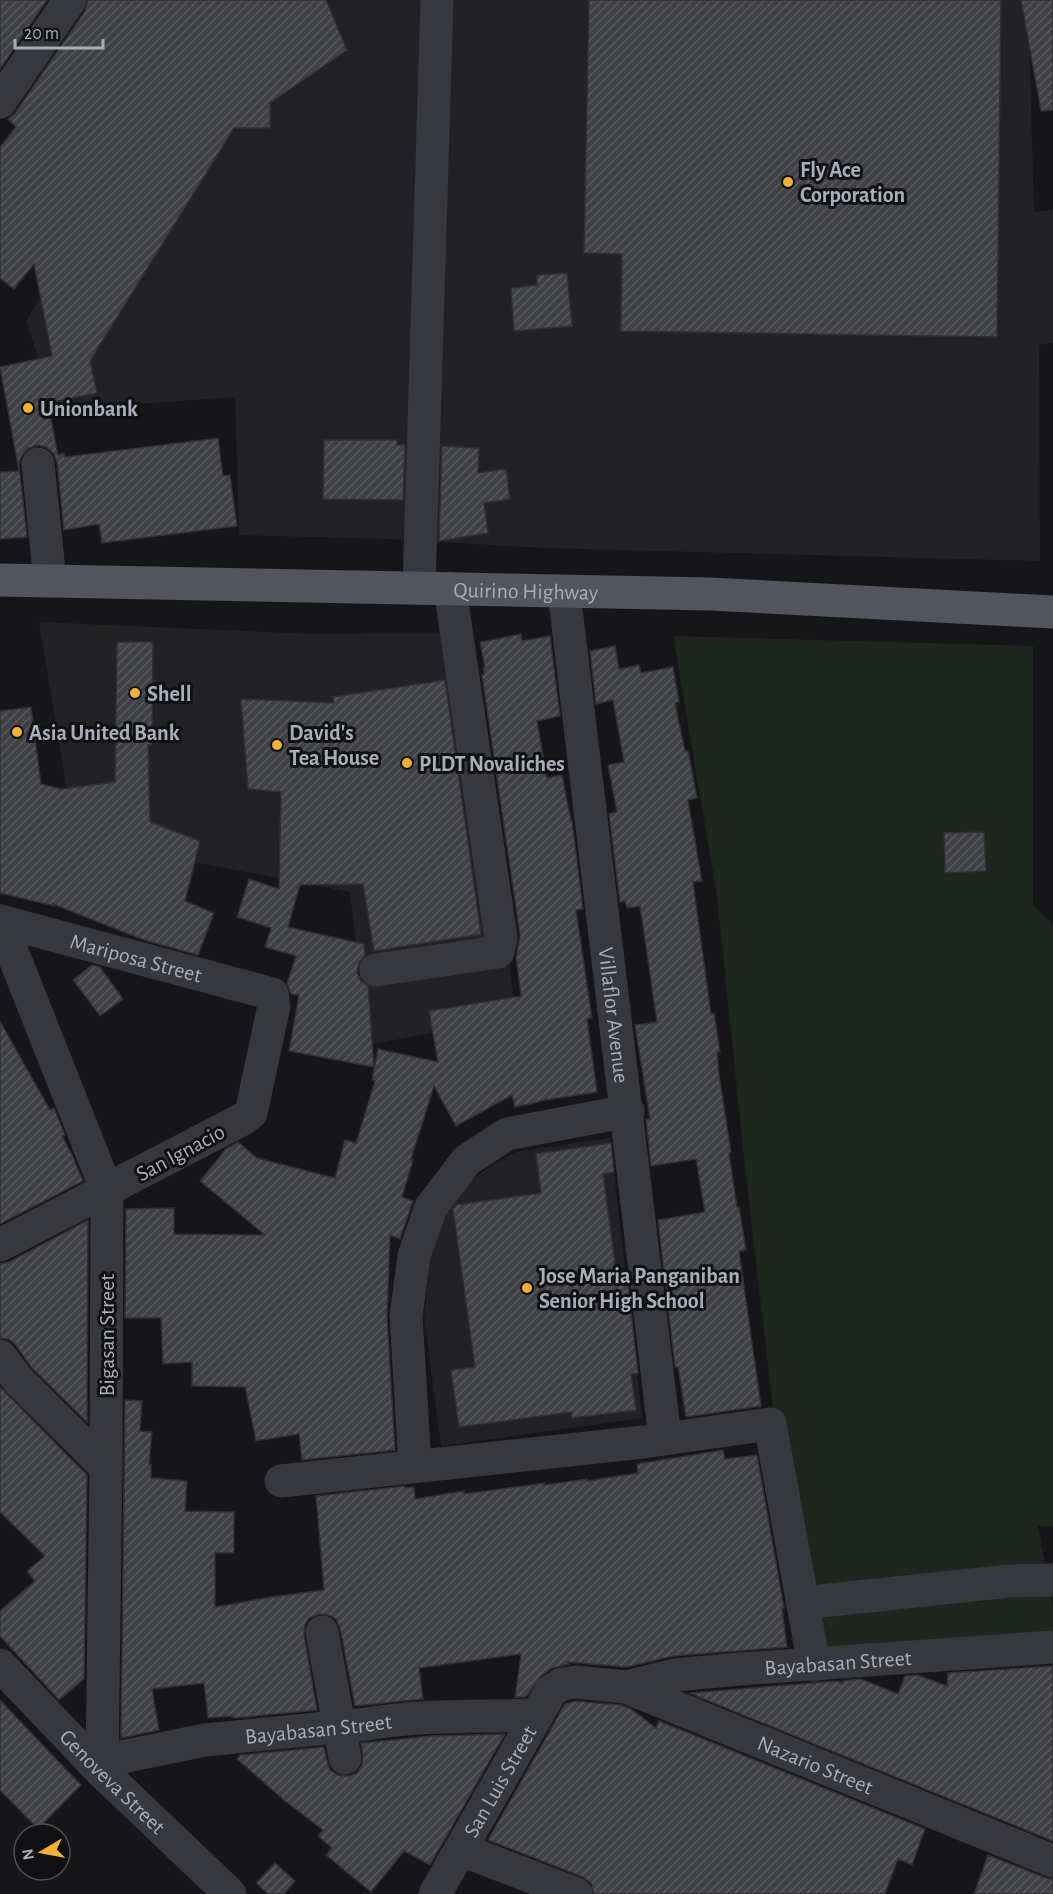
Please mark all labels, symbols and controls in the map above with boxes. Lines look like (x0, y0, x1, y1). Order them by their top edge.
scale bar (15, 12, 104, 50)
text: 20 m (24, 25, 59, 43)
place label: Fly Ace Corporation (800, 159, 905, 206)
marker: Fly Ace Corporation (781, 175, 795, 189)
place label: Unionbank (40, 398, 138, 420)
marker: Unionbank (21, 401, 35, 415)
street label: Quirino Highway (453, 579, 599, 604)
place label: Shell (147, 683, 191, 705)
marker: Shell (128, 686, 142, 700)
place label: Asia United Bank (29, 722, 180, 744)
place label: David's Tea House (289, 722, 379, 769)
marker: Asia United Bank (10, 725, 24, 739)
marker: David's Tea House (270, 738, 284, 752)
place label: PLDT Novaliches (419, 753, 565, 775)
marker: PLDT Novaliches (400, 756, 414, 770)
street label: Mariposa Street (68, 930, 204, 987)
street label: Villaflor Avenue (594, 946, 633, 1084)
street label: San Ignacio (132, 1120, 228, 1185)
place label: Jose Maria Panganiban Senior High School (539, 1265, 740, 1312)
street label: Bigasan Street (96, 1274, 118, 1396)
marker: Jose Maria Panganiban Senior High School (520, 1281, 534, 1295)
street label: Bayabasan Street (764, 1647, 912, 1679)
street label: Bayabasan Street (244, 1710, 393, 1748)
street label: San Luis Street (460, 1722, 541, 1841)
street label: Genoveva Street (55, 1725, 169, 1838)
street label: Nazario Street (754, 1732, 876, 1799)
north arrow (12, 1822, 72, 1882)
text: N (19, 1848, 37, 1861)

